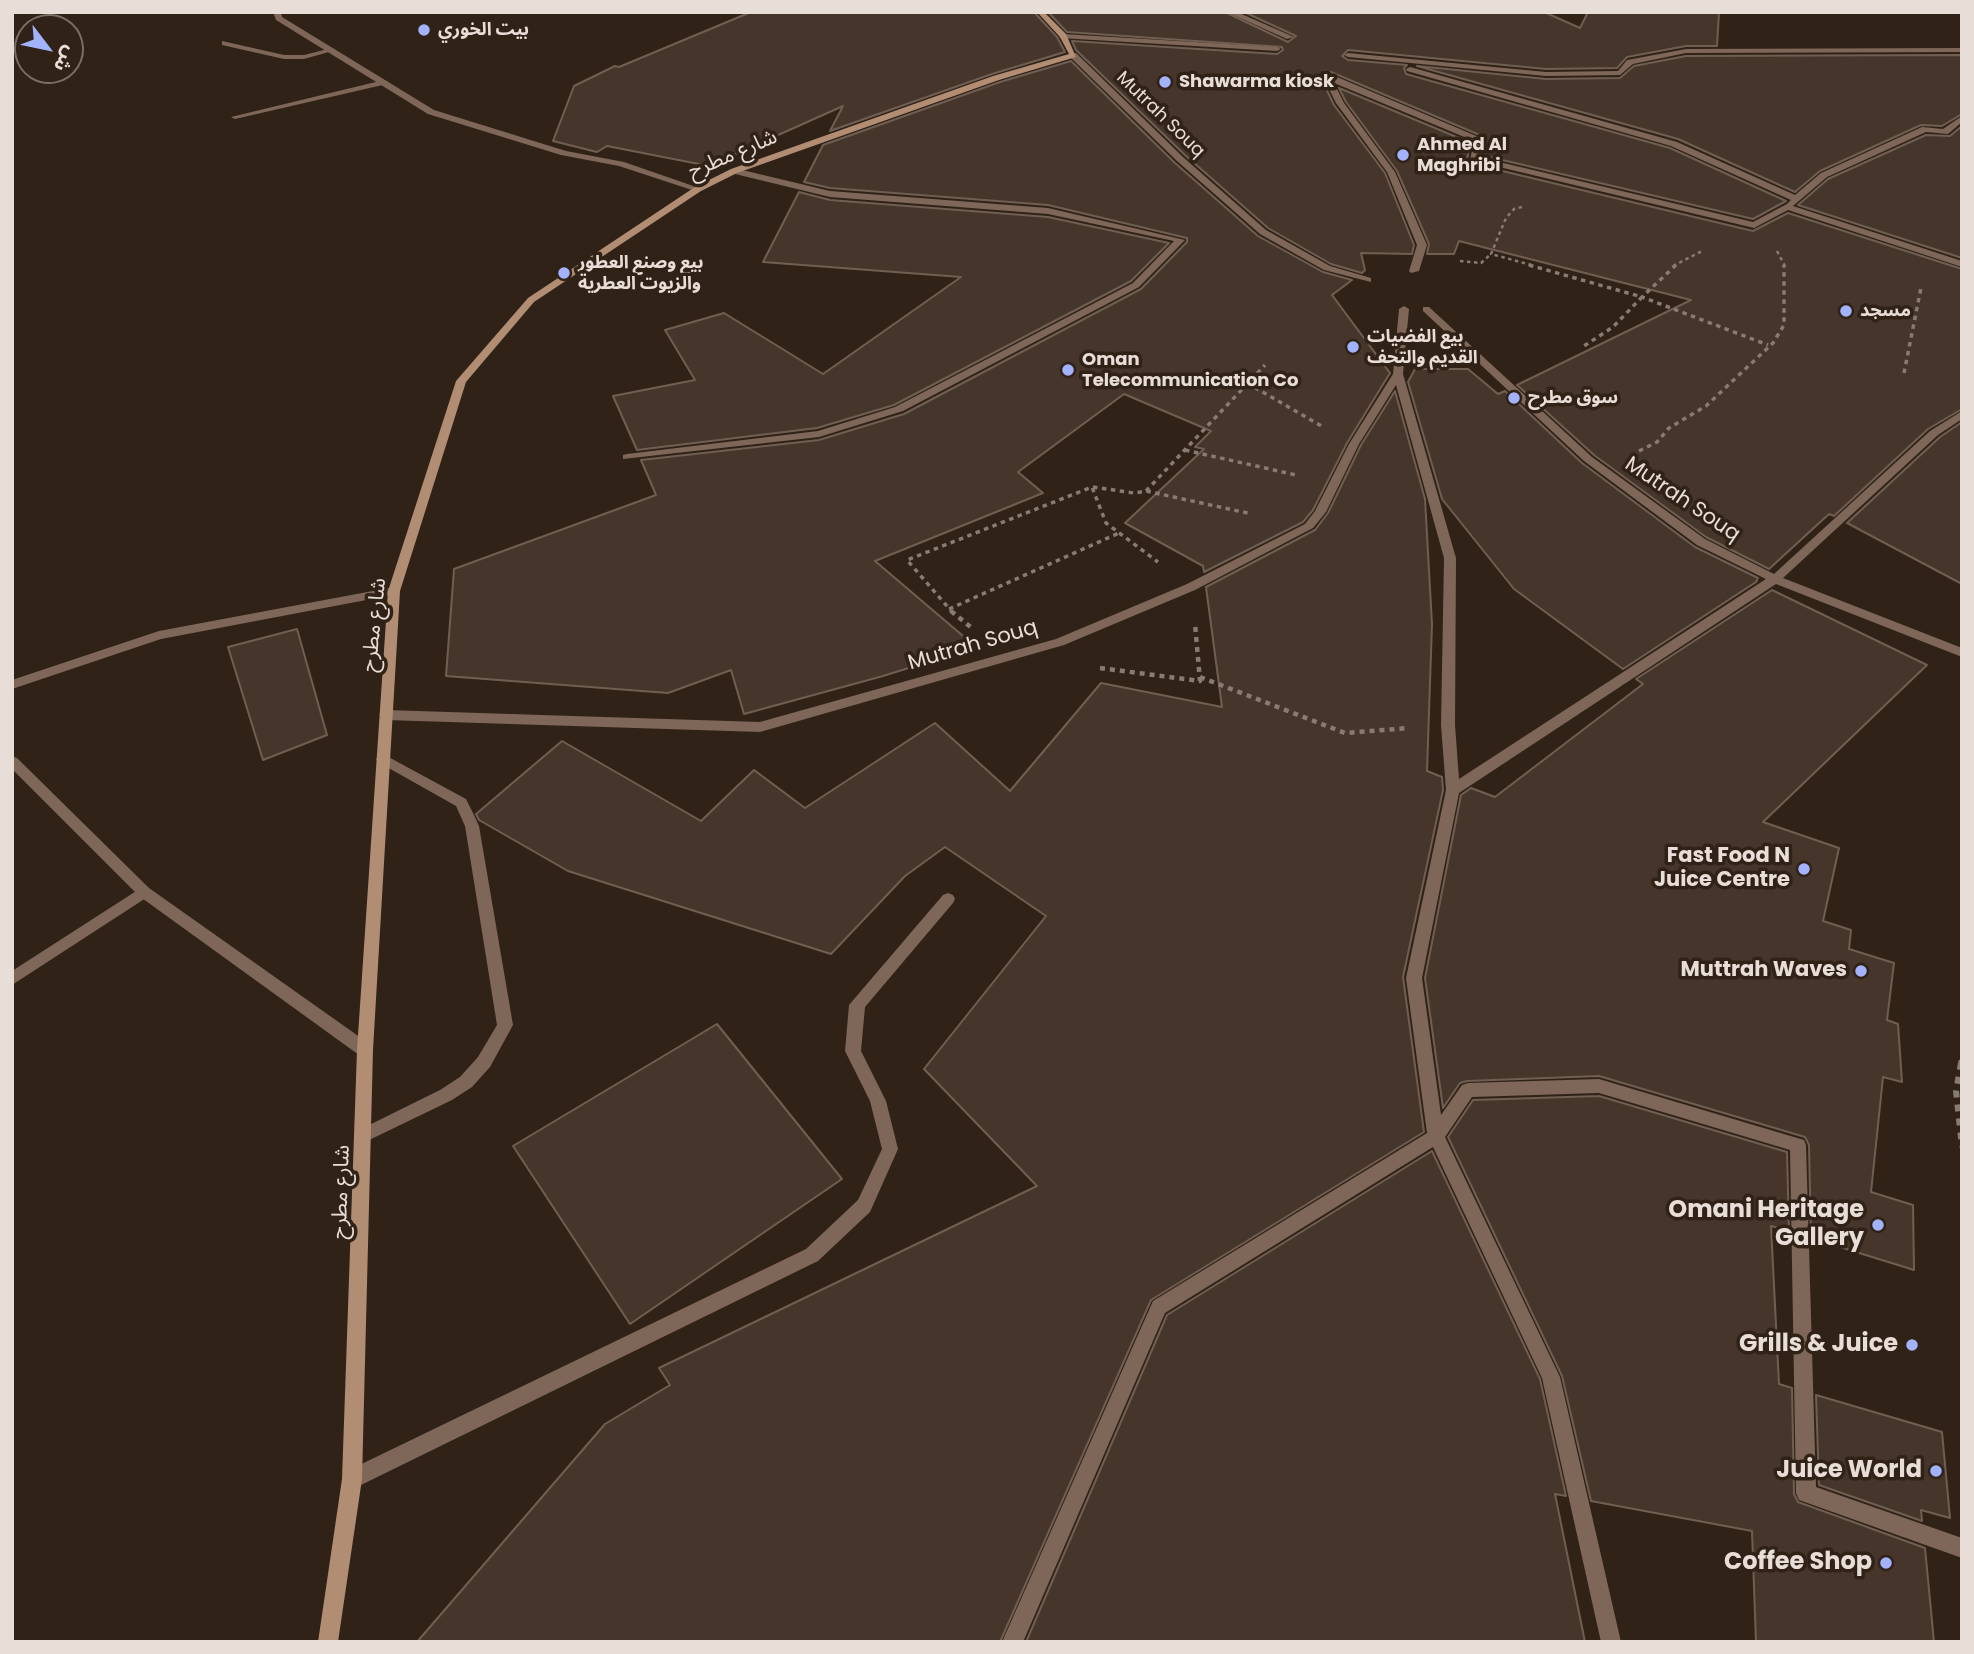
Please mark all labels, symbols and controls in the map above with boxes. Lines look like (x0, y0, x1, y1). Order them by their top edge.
north arrow (14, 14, 84, 84)
place label: بيت الخوري (438, 19, 529, 41)
marker: بيت الخوري (416, 22, 432, 38)
text: ش (47, 41, 84, 78)
street label: Mutrah Souq (1111, 67, 1209, 163)
place label: Shawarma kiosk (1179, 71, 1334, 93)
marker: Shawarma kiosk (1157, 74, 1173, 90)
street label: شارع مطرح (685, 125, 781, 185)
place label: Ahmed Al Maghribi (1417, 134, 1507, 176)
marker: Ahmed Al Maghribi (1395, 147, 1411, 163)
place label: بيع وصنع العطور والزيوت العطرية (578, 252, 703, 294)
marker: بيع وصنع العطور والزيوت العطرية (556, 265, 572, 281)
place label: مسجد (1860, 300, 1911, 322)
marker: مسجد (1838, 303, 1854, 319)
place label: بيع الفضيات القديم والتحف (1367, 326, 1478, 368)
marker: بيع الفضيات القديم والتحف (1345, 339, 1361, 355)
place label: Oman Telecommunication Co (1082, 349, 1299, 392)
marker: Oman Telecommunication Co (1060, 362, 1076, 378)
place label: سوق مطرح (1528, 387, 1618, 409)
marker: سوق مطرح (1506, 390, 1522, 406)
street label: Mutrah Souq (1620, 452, 1744, 548)
street label: شارع مطرح (358, 577, 392, 673)
street label: Mutrah Souq (905, 615, 1041, 677)
place label: Fast Food N Juice Centre (1654, 844, 1790, 894)
marker: Fast Food N Juice Centre (1796, 861, 1812, 877)
place label: Muttrah Waves (1681, 958, 1847, 984)
marker: Muttrah Waves (1853, 963, 1869, 979)
street label: شارع مطرح (328, 1144, 356, 1240)
place label: Omani Heritage Gallery (1668, 1197, 1864, 1253)
marker: Omani Heritage Gallery (1870, 1217, 1886, 1233)
place label: Grills & Juice (1739, 1331, 1898, 1359)
marker: Grills & Juice (1904, 1337, 1920, 1353)
place label: Juice World (1776, 1457, 1922, 1485)
marker: Juice World (1928, 1463, 1944, 1479)
place label: Coffee Shop (1724, 1549, 1872, 1577)
marker: Coffee Shop (1878, 1555, 1894, 1571)

